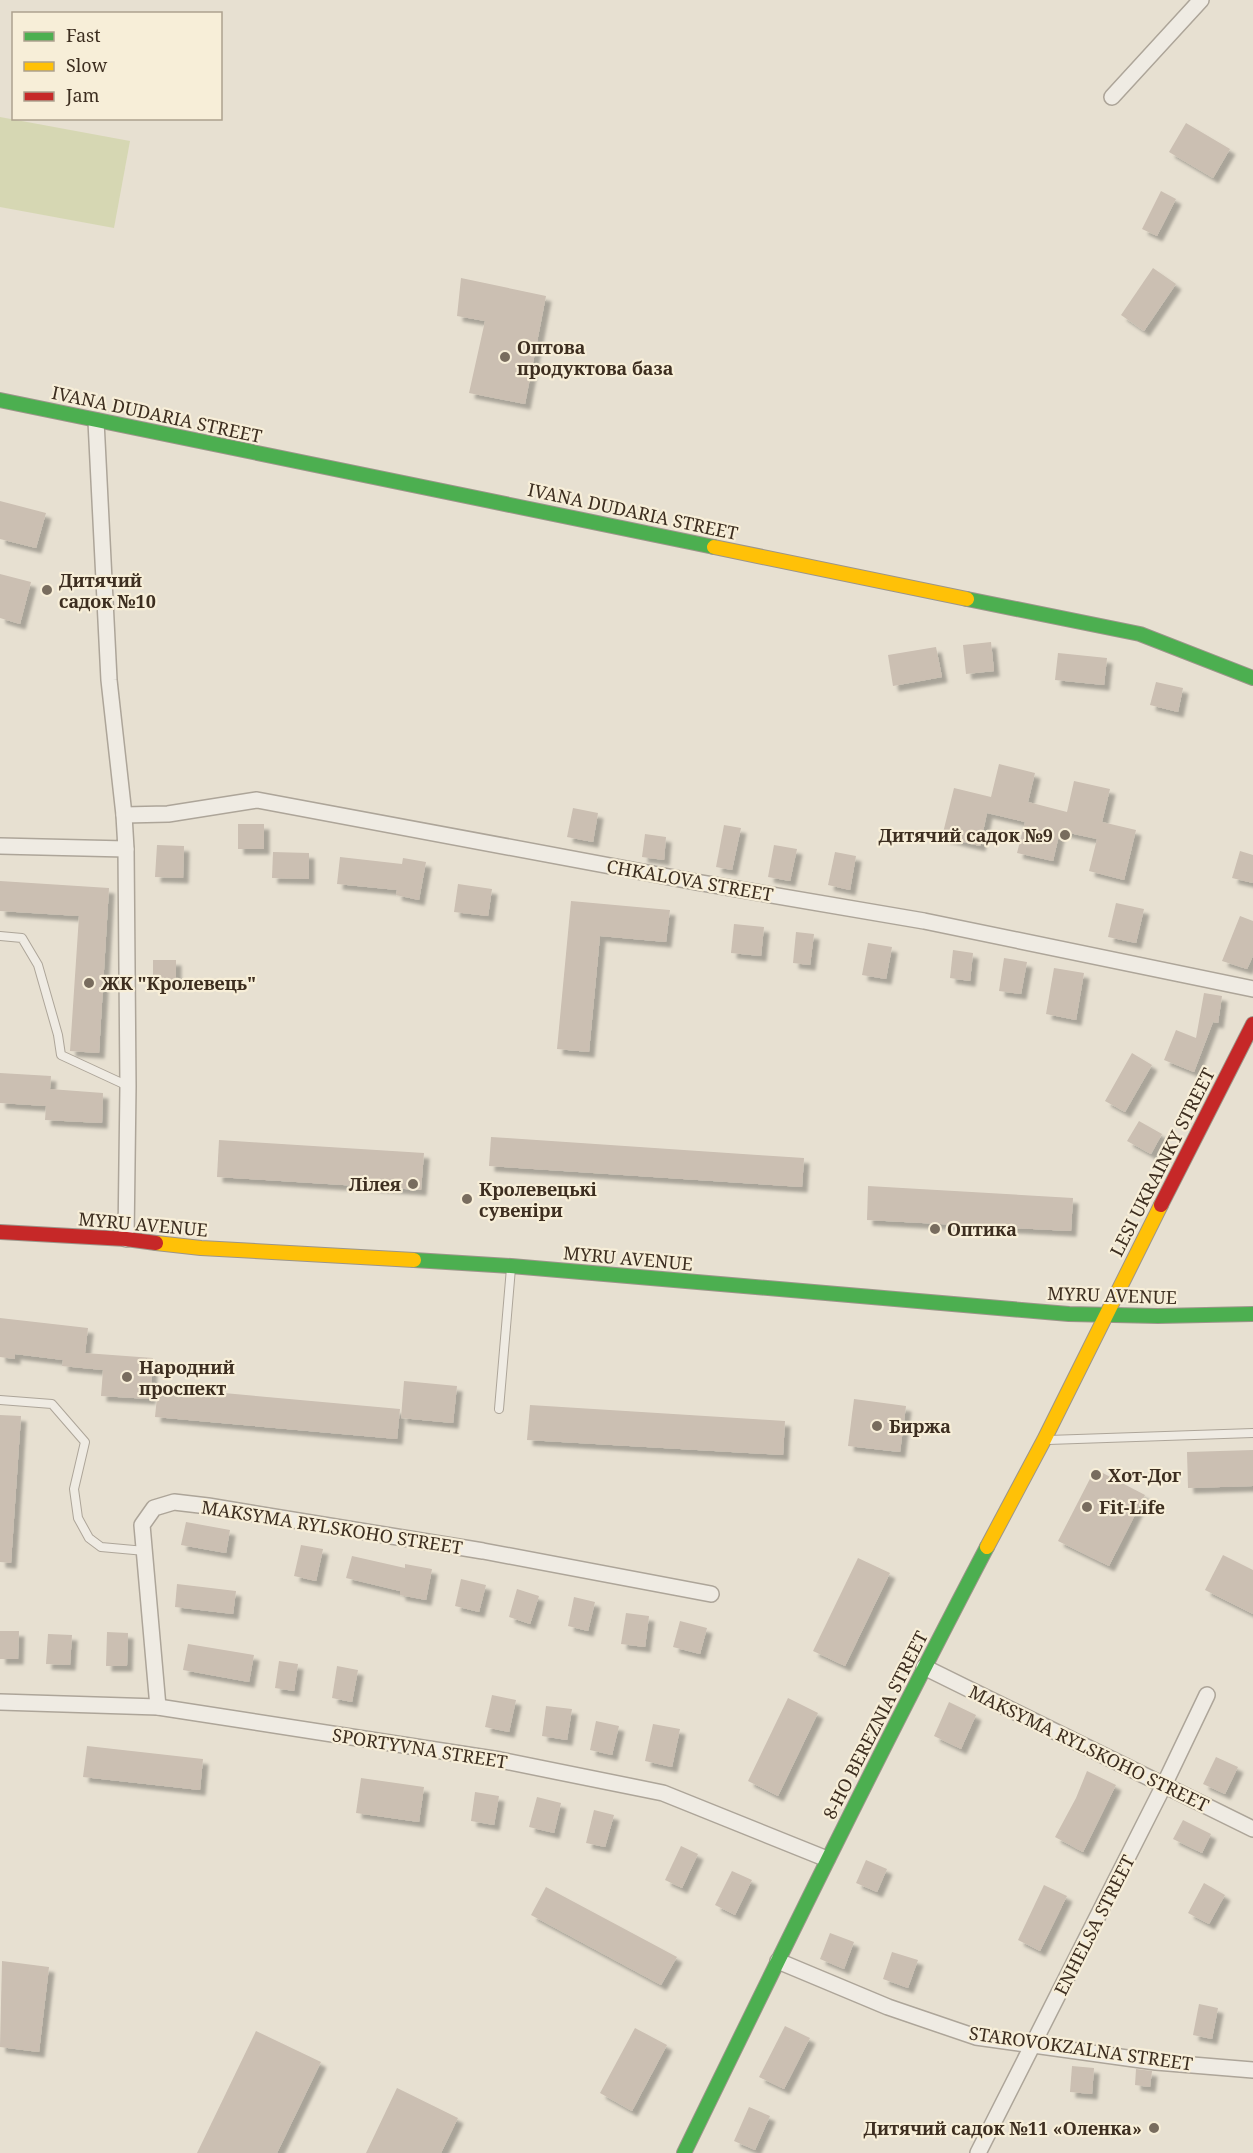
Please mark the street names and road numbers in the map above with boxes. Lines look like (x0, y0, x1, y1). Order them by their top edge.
street label: IVANA DUDARIA STREET (50, 380, 264, 448)
street label: IVANA DUDARIA STREET (526, 477, 740, 545)
street label: CHKALOVA STREET (605, 854, 775, 906)
street label: LESI UKRAINKY STREET (1104, 1064, 1220, 1260)
street label: MYRU AVENUE (77, 1206, 209, 1242)
street label: MYRU AVENUE (562, 1240, 694, 1276)
street label: MYRU AVENUE (1047, 1281, 1177, 1309)
street label: MAKSYMA RYLSKOHO STREET (200, 1494, 464, 1560)
street label: 8-HO BEREZNIA STREET (817, 1627, 933, 1823)
street label: MAKSYMA RYLSKOHO STREET (965, 1679, 1213, 1817)
street label: SPORTYVNA STREET (331, 1722, 509, 1774)
street label: ENHELSA STREET (1048, 1851, 1140, 1999)
street label: STAROVOKZALNA STREET (968, 2020, 1194, 2076)

